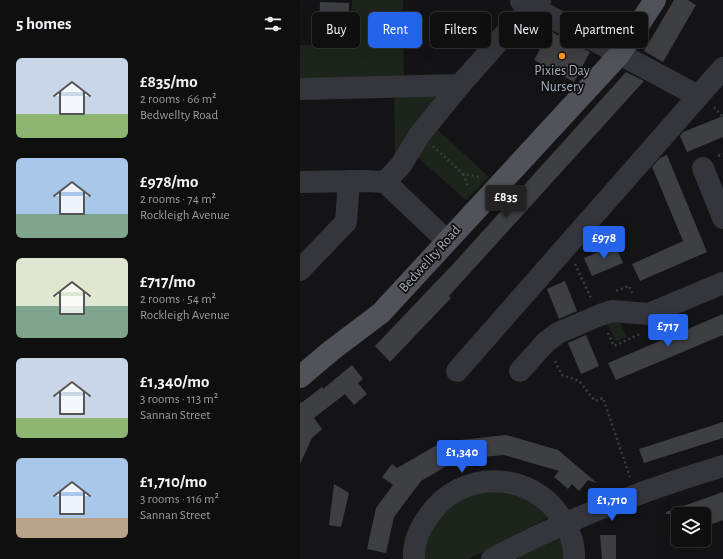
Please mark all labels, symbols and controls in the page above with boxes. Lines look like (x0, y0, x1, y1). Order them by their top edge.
chip: Buy (312, 12, 360, 48)
chip: Rent (368, 12, 422, 48)
chip: Filters (430, 12, 491, 48)
chip: New (499, 12, 552, 48)
chip: Apartment (560, 12, 648, 48)
icon: filters (262, 13, 284, 35)
text: 5 homes (16, 15, 72, 32)
marker: Pixies Day Nursery (557, 51, 567, 61)
place label: Pixies Day Nursery (534, 64, 590, 94)
text: £835/mo (140, 73, 198, 90)
icon: home (48, 74, 96, 122)
text: 2 rooms · 66 m² (140, 93, 217, 106)
text: Bedwellty Road (140, 109, 218, 122)
text: £978/mo (140, 173, 198, 190)
icon: home (48, 174, 96, 222)
pin: £835 (482, 185, 530, 219)
text: £835 (494, 191, 518, 204)
text: 2 rooms · 74 m² (140, 193, 216, 206)
text: Rockleigh Avenue (140, 209, 230, 222)
street label: Bedwellty Road (397, 223, 463, 295)
pin: £978 (580, 226, 628, 260)
text: £978 (592, 232, 616, 245)
text: £717/mo (140, 273, 195, 290)
icon: home (48, 274, 96, 322)
text: 2 rooms · 54 m² (140, 293, 216, 306)
text: Rockleigh Avenue (140, 309, 230, 322)
pin: £717 (644, 314, 692, 348)
text: £717 (657, 320, 679, 333)
text: £1,340/mo (140, 373, 209, 390)
icon: home (48, 374, 96, 422)
text: 3 rooms · 113 m² (140, 393, 218, 406)
text: Sannan Street (140, 409, 210, 422)
pin: £1,340 (429, 440, 495, 474)
text: £1,340 (446, 446, 478, 459)
text: £1,710/mo (140, 473, 207, 490)
icon: home (48, 474, 96, 522)
pin: £1,710 (579, 488, 645, 522)
text: 3 rooms · 116 m² (140, 493, 219, 506)
text: £1,710 (597, 494, 627, 507)
map controls (671, 507, 711, 547)
button: layers (671, 507, 711, 547)
text: Sannan Street (140, 509, 210, 522)

